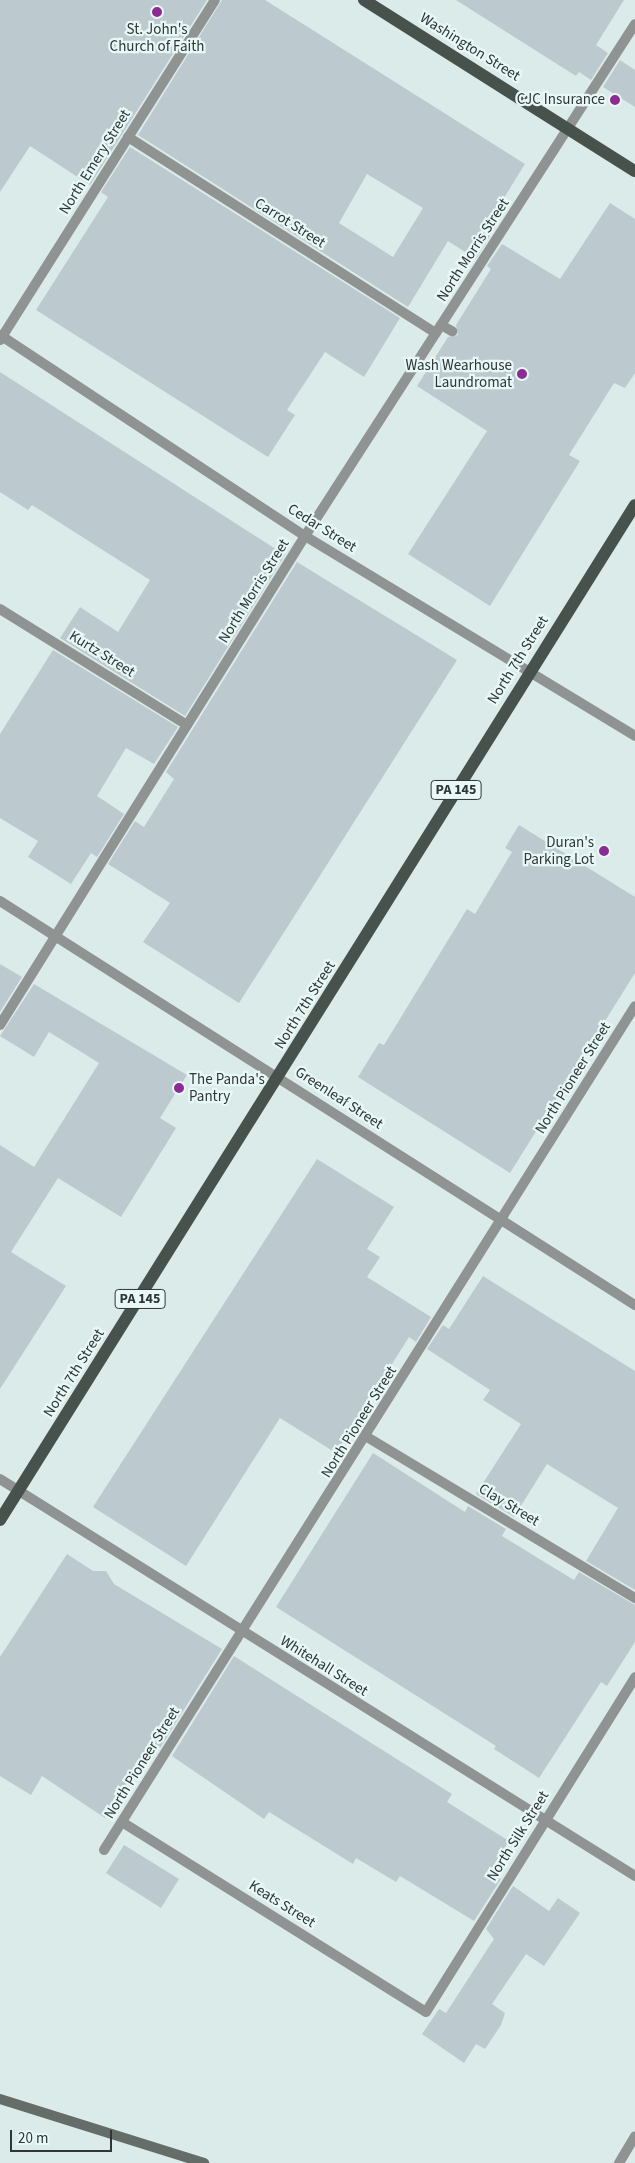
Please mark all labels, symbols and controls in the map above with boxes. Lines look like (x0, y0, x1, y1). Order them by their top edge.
marker: St. John's Church of Faith (151, 6, 163, 18)
street label: Washington Street (417, 9, 523, 85)
place label: St. John's Church of Faith (110, 20, 204, 55)
place label: CJC Insurance (517, 91, 605, 109)
marker: CJC Insurance (609, 94, 621, 106)
street label: North Emery Street (56, 106, 134, 218)
street label: Carrot Street (251, 194, 329, 252)
street label: North Morris Street (433, 195, 513, 305)
place label: Wash Wearhouse Laundromat (405, 356, 512, 391)
marker: Wash Wearhouse Laundromat (516, 368, 528, 380)
street label: Cedar Street (284, 500, 360, 556)
street label: North Morris Street (215, 536, 293, 646)
street label: North 7th Street (484, 613, 552, 707)
street label: Kurtz Street (66, 627, 138, 681)
road number: PA 145 (430, 778, 482, 802)
place label: Duran's Parking Lot (523, 833, 594, 868)
marker: Duran's Parking Lot (598, 845, 610, 857)
street label: North 7th Street (271, 958, 339, 1052)
street label: North Pioneer Street (531, 1019, 615, 1137)
street label: Greenleaf Street (292, 1063, 386, 1133)
place label: The Panda's Pantry (189, 1070, 265, 1105)
marker: The Panda's Pantry (173, 1082, 185, 1094)
road number: PA 145 (114, 1288, 166, 1310)
street label: North 7th Street (40, 1326, 108, 1420)
street label: North Pioneer Street (317, 1363, 401, 1481)
street label: Clay Street (475, 1480, 543, 1530)
street label: Whitehall Street (277, 1632, 371, 1700)
street label: North Pioneer Street (100, 1704, 184, 1822)
street label: North Silk Street (483, 1788, 553, 1884)
street label: Keats Street (245, 1877, 319, 1931)
scale bar (12, 2120, 115, 2152)
text: 20 m (18, 2128, 48, 2149)

